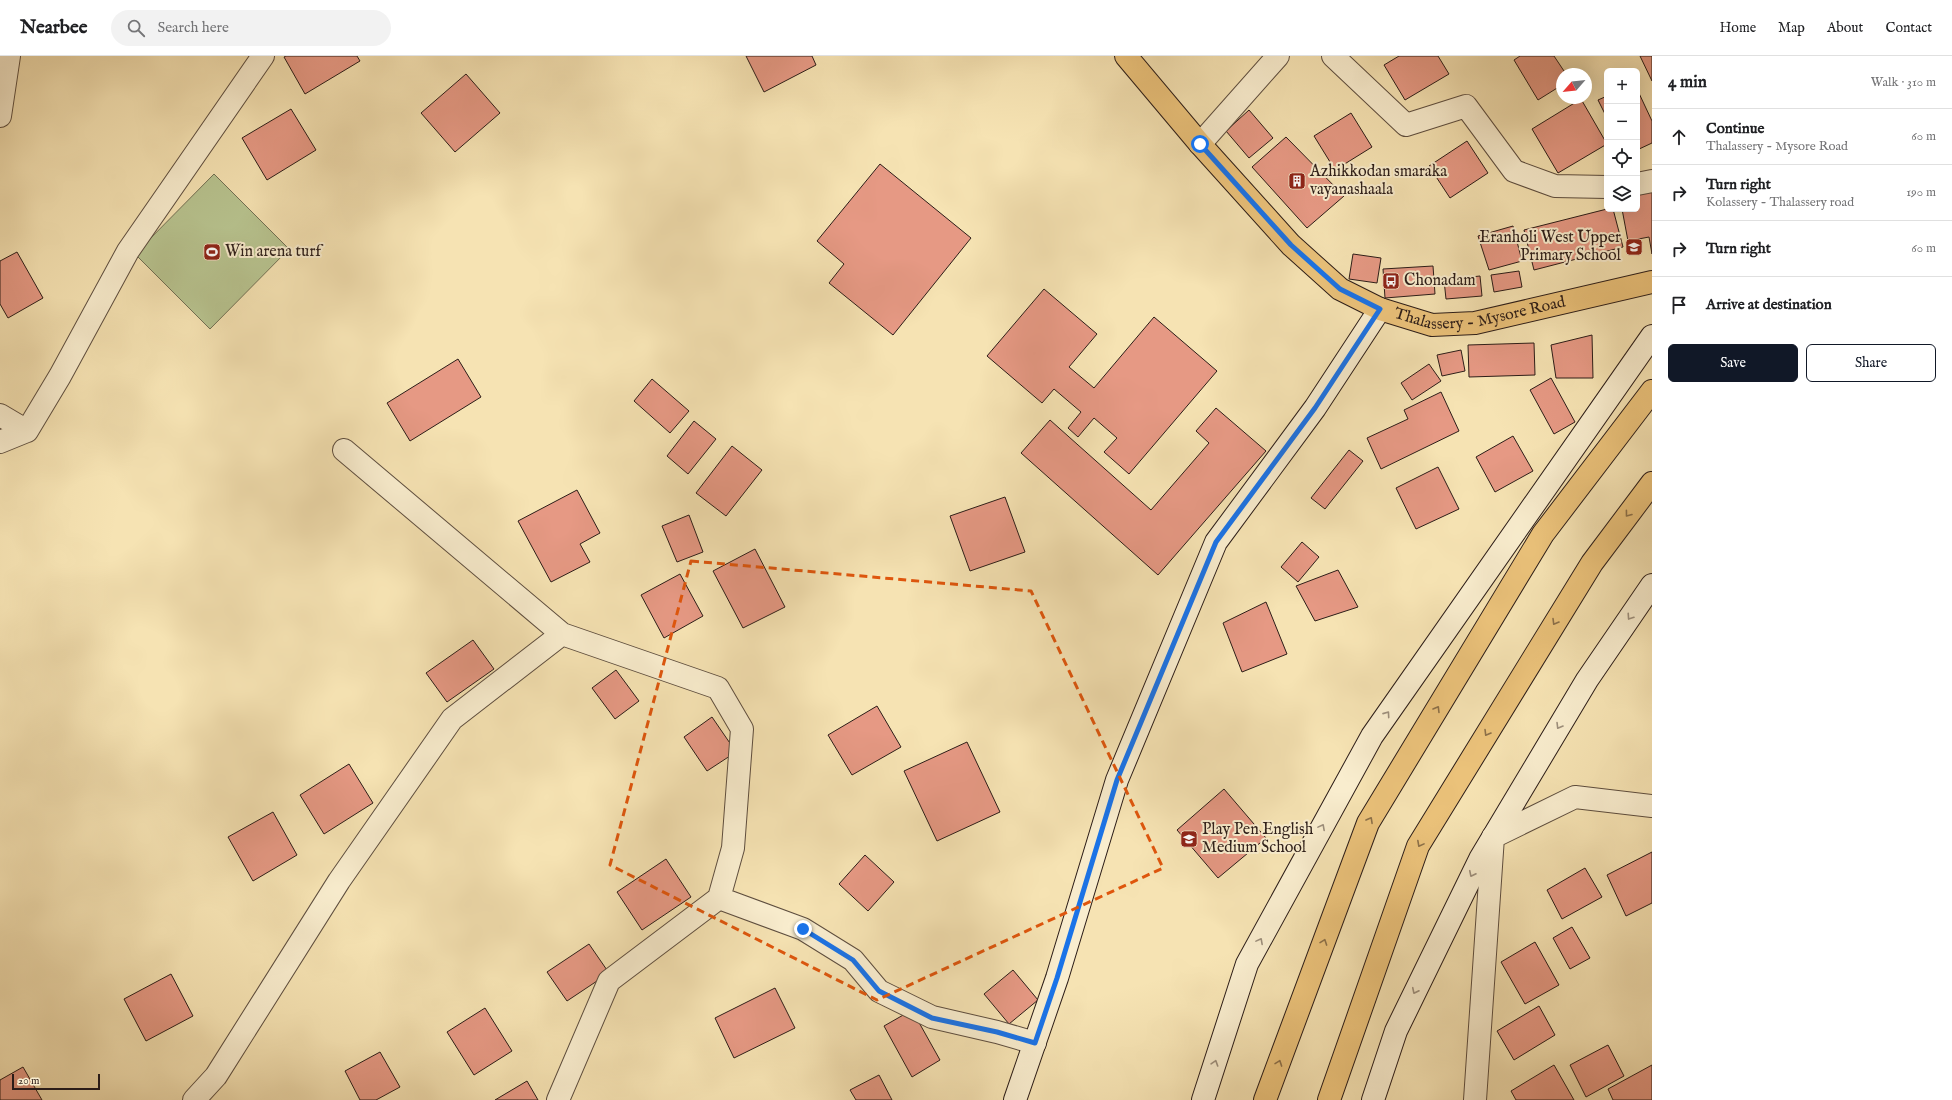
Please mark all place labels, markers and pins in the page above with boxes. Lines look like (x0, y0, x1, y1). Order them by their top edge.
place label: Azhikkodan smaraka vayanashaala (1309, 162, 1447, 200)
building icon: Azhikkodan smaraka vayanashaala (1287, 171, 1307, 191)
place label: Eranholi West Upper Primary School (1479, 228, 1622, 266)
school or university icon: Eranholi West Upper Primary School (1624, 237, 1644, 257)
sports icon: Win arena turf (202, 242, 222, 262)
place label: Win arena turf (225, 242, 324, 262)
bus stop icon: Chonadam (1381, 271, 1401, 291)
place label: Chonadam (1404, 271, 1476, 291)
place label: Play Pen English Medium School (1202, 820, 1314, 858)
school or university icon: Play Pen English Medium School (1179, 829, 1199, 849)

